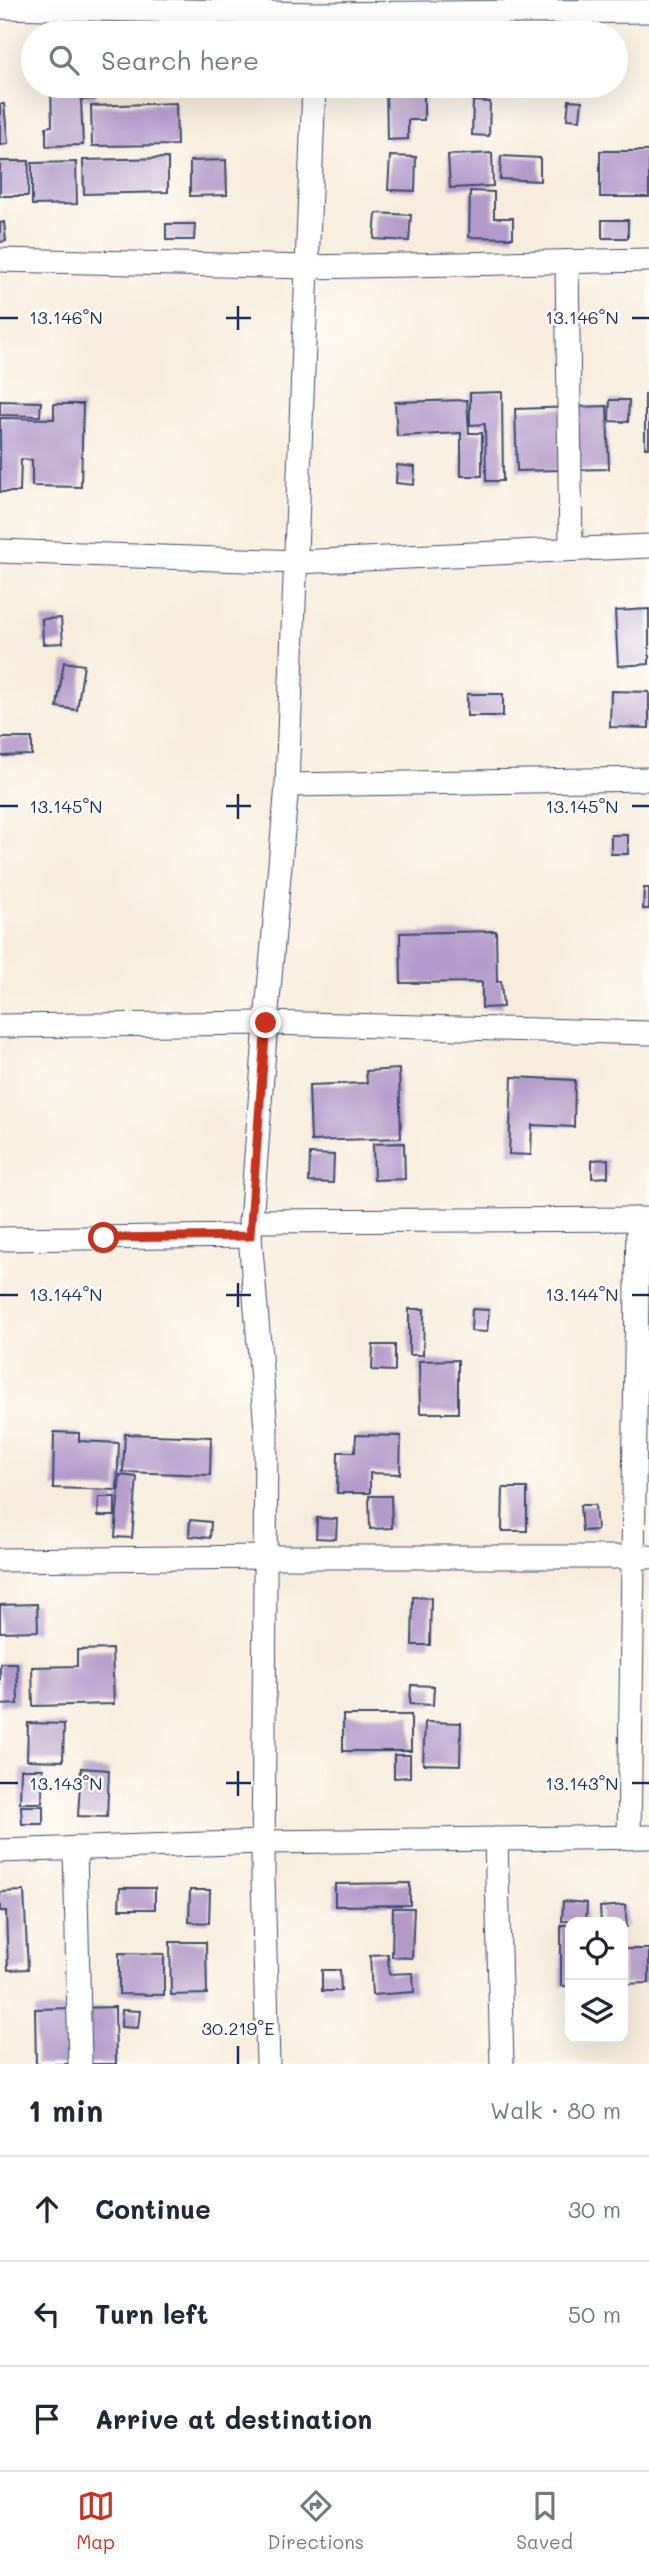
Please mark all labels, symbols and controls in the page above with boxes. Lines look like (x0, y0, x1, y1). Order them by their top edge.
search box (21, 21, 628, 98)
icon: search (45, 41, 83, 79)
text: Search here (101, 43, 259, 77)
text: 13.146°N (29, 305, 103, 329)
text: 13.146°N (545, 305, 619, 329)
text: 13.145°N (29, 794, 103, 818)
text: 13.145°N (545, 794, 619, 818)
route end (250, 1007, 281, 1038)
route start (88, 1222, 119, 1253)
text: 13.144°N (29, 1282, 103, 1306)
text: 13.144°N (545, 1282, 619, 1306)
text: 13.143°N (29, 1771, 103, 1795)
text: 13.143°N (545, 1771, 619, 1795)
map controls (565, 1917, 628, 2043)
button: locate (565, 1917, 628, 1980)
button: layers (565, 1980, 628, 2043)
text: 30.219°E (202, 2016, 274, 2040)
text: 1 min (28, 2090, 103, 2130)
text: Walk · 80 m (490, 2095, 621, 2125)
icon: ahead (28, 2190, 66, 2228)
text: Continue (95, 2192, 211, 2226)
text: 30 m (568, 2194, 621, 2224)
icon: left (28, 2295, 66, 2333)
text: Turn left (95, 2297, 208, 2331)
text: 50 m (568, 2299, 621, 2329)
icon: arrive (28, 2400, 66, 2438)
text: Arrive at destination (95, 2402, 372, 2436)
tab: Map (76, 2487, 115, 2554)
tab: Directions (267, 2487, 364, 2554)
tab: Saved (516, 2487, 573, 2554)

